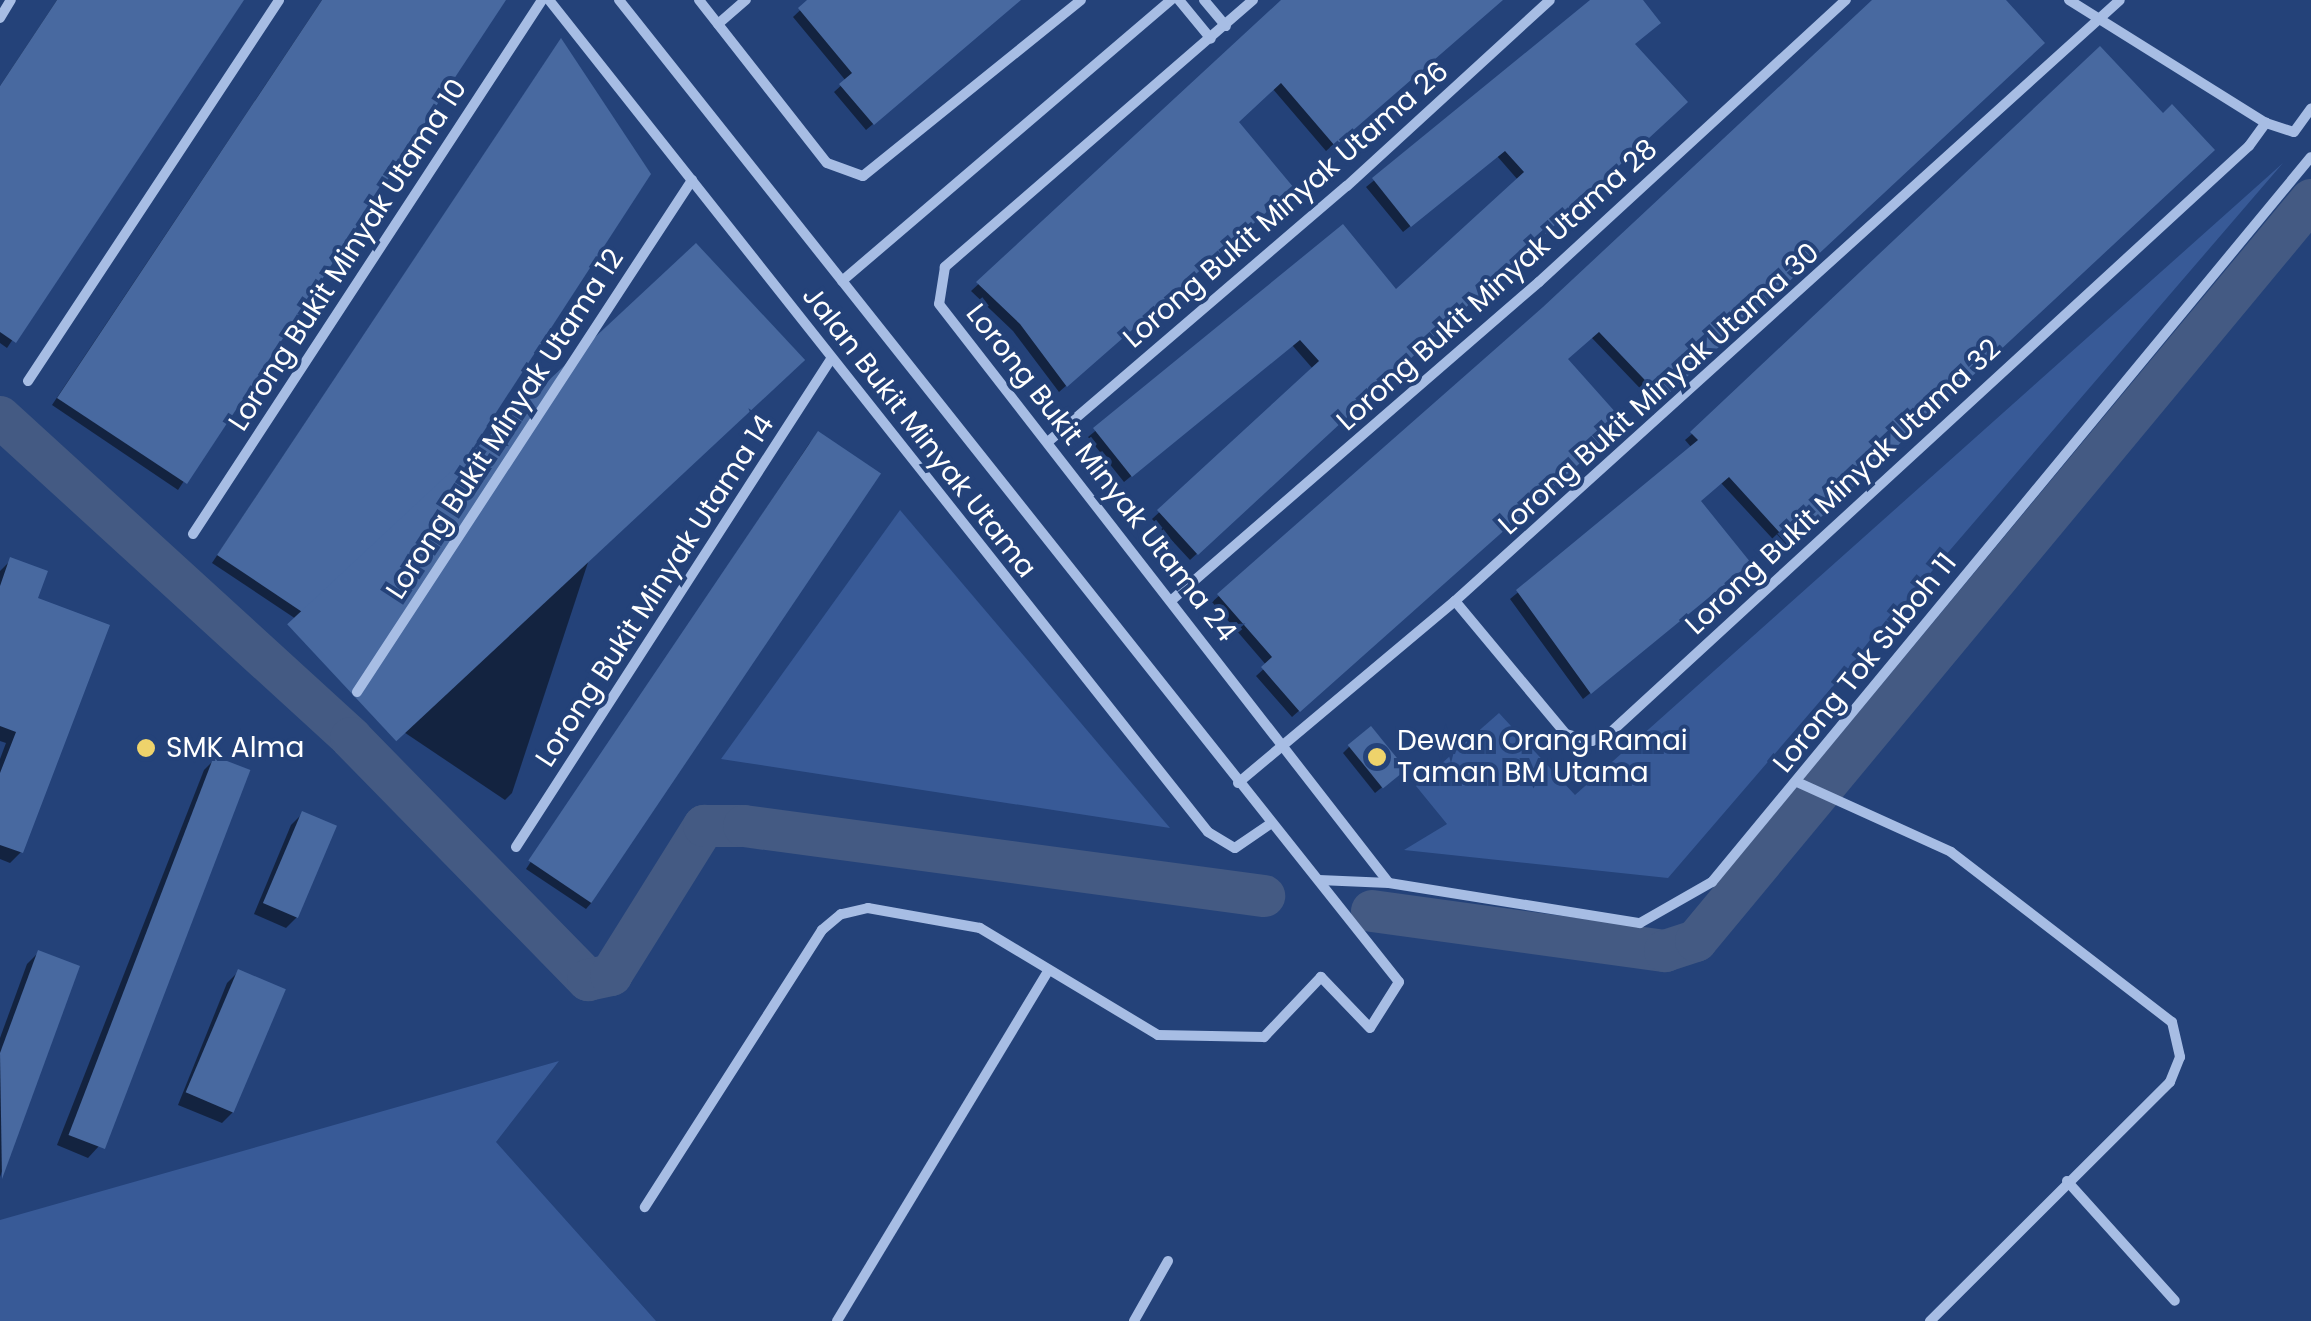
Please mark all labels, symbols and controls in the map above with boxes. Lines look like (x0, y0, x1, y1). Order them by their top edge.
street label: Lorong Bukit Minyak Utama 26 (1117, 55, 1455, 355)
street label: Lorong Bukit Minyak Utama 10 (222, 73, 474, 437)
street label: Lorong Bukit Minyak Utama 28 (1330, 132, 1664, 438)
street label: Lorong Bukit Minyak Utama 30 (1492, 236, 1826, 542)
street label: Lorong Bukit Minyak Utama 12 (379, 243, 631, 605)
street label: Jalan Bukit Minyak Utama (795, 280, 1043, 584)
street label: Lorong Bukit Minyak Utama 24 (959, 297, 1243, 649)
street label: Lorong Bukit Minyak Utama 32 (1679, 332, 2007, 642)
street label: Lorong Bukit Minyak Utama 14 (529, 409, 781, 773)
street label: Lorong Tok Suboh 11 (1766, 547, 1964, 779)
place label: Dewan Orang Ramai Taman BM Utama (1397, 724, 1688, 790)
place label: SMK Alma (166, 731, 304, 765)
marker: SMK Alma (135, 737, 157, 759)
marker: Dewan Orang Ramai Taman BM Utama (1366, 746, 1388, 768)

